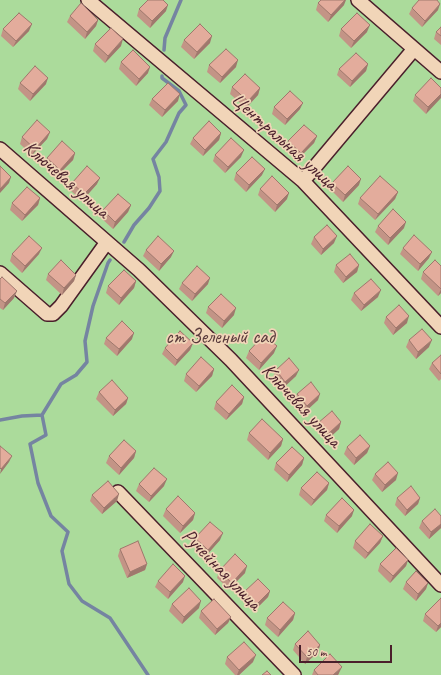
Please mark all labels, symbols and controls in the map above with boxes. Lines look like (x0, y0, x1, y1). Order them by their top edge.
street label: Центральная улица (226, 88, 342, 196)
street label: Ключевая улица (18, 136, 114, 224)
park label: ст Зеленый сад (166, 326, 274, 350)
street label: Ключевая улица (256, 359, 346, 453)
street label: Ручейная улица (176, 524, 266, 616)
scale bar (301, 637, 394, 663)
text: 50 m (306, 644, 326, 660)

